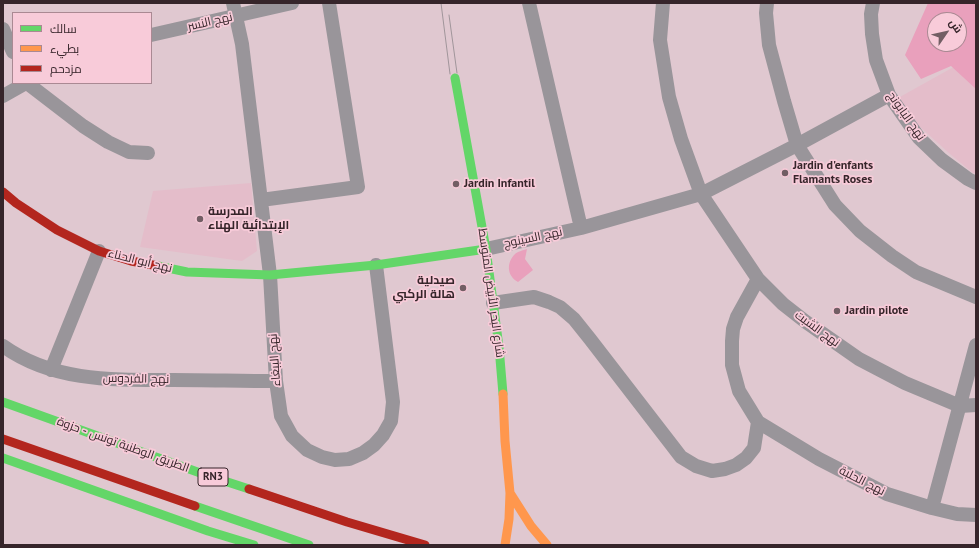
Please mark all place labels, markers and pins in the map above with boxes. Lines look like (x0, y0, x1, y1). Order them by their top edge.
place label: Jardin d'enfants Flamants Roses (793, 159, 873, 187)
marker: Jardin d'enfants Flamants Roses (780, 168, 790, 178)
place label: Jardin Infantil (464, 177, 535, 191)
marker: Jardin Infantil (451, 179, 461, 189)
place label: المدرسة الإبتدائية الهناء (208, 205, 289, 233)
marker: المدرسة الإبتدائية الهناء (195, 214, 205, 224)
place label: صيدلية هالة الركبي (393, 274, 455, 302)
marker: صيدلية هالة الركبي (458, 283, 468, 293)
place label: Jardin pilote (845, 304, 908, 318)
marker: Jardin pilote (832, 306, 842, 316)

